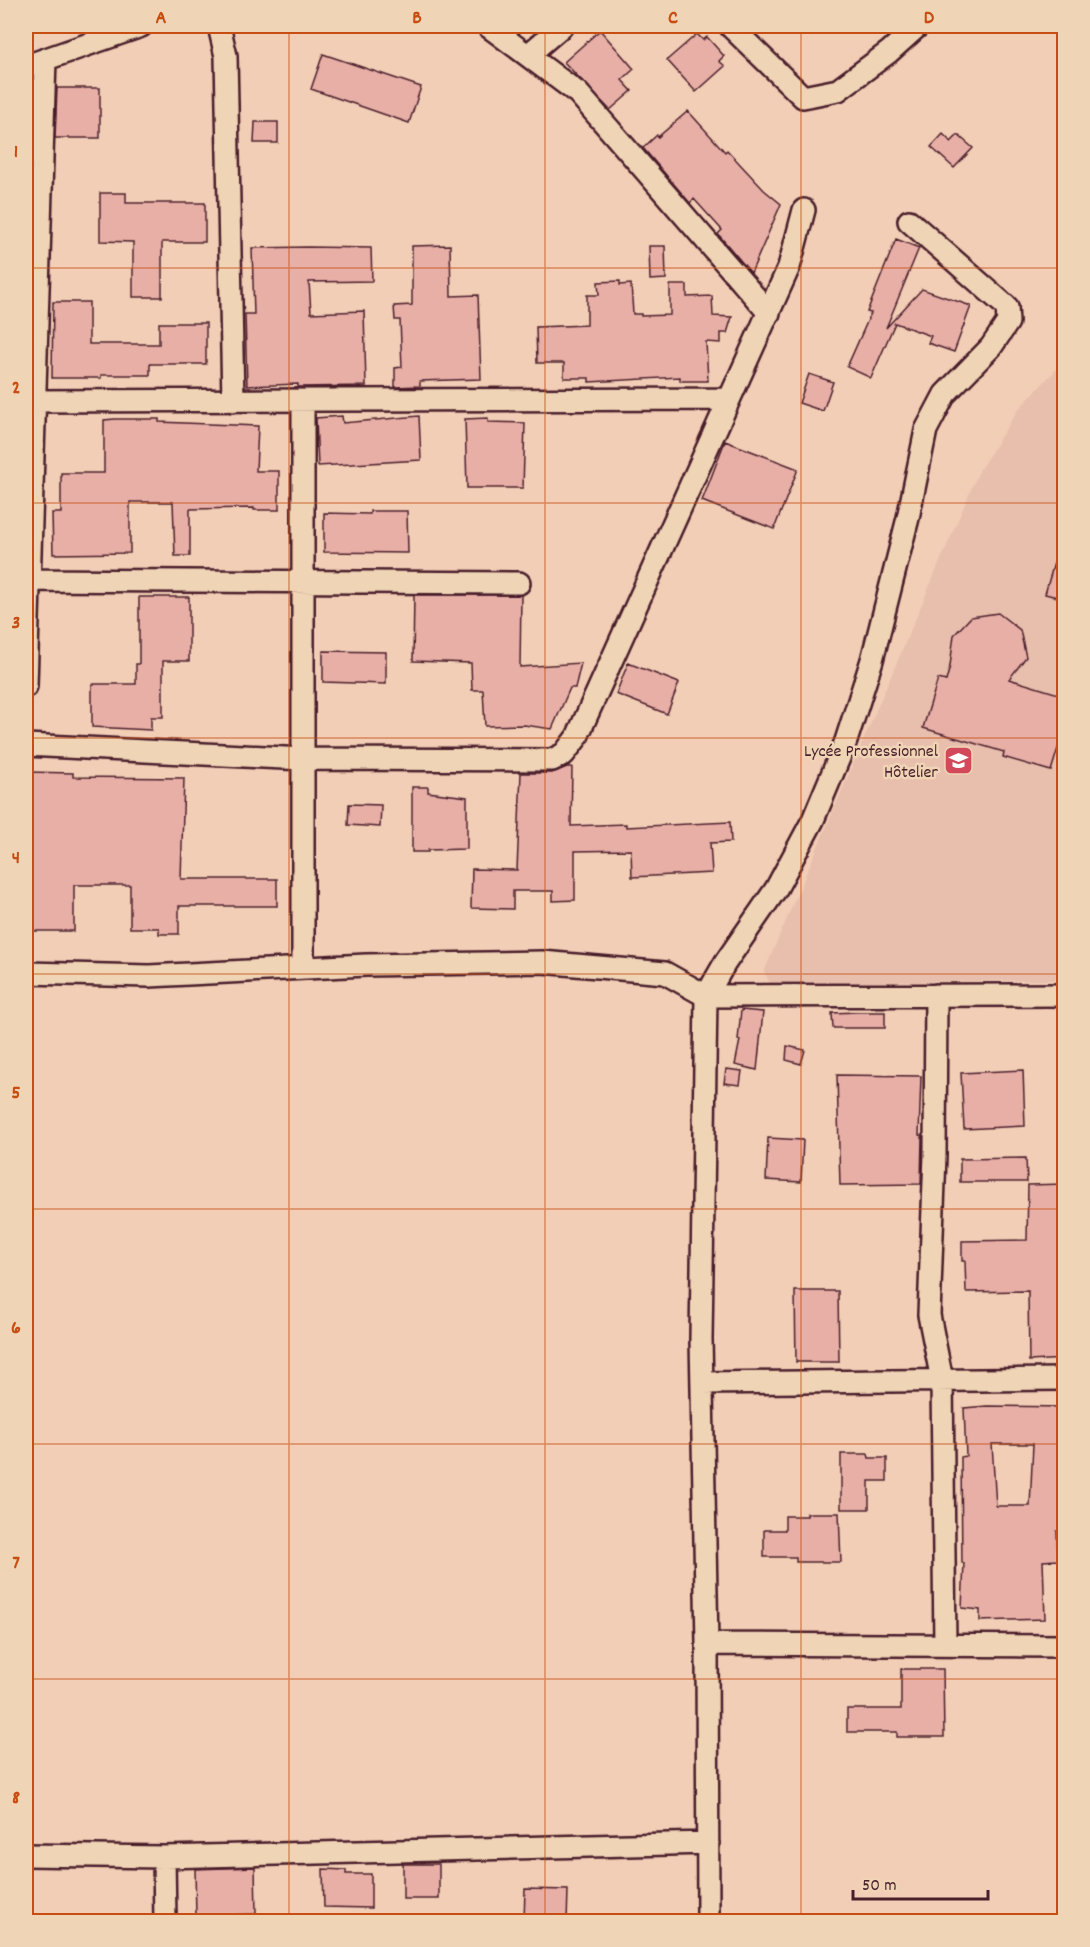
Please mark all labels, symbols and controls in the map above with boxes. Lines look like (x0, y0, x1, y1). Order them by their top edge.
text: A (156, 5, 167, 33)
text: B (412, 5, 422, 33)
text: C (668, 5, 678, 33)
text: D (924, 5, 935, 33)
text: 1 (14, 139, 18, 167)
text: 2 (12, 375, 20, 403)
text: 3 (12, 610, 20, 638)
place label: Lycée Professionnel Hôtelier (804, 740, 939, 786)
school or university icon: Lycée Professionnel Hôtelier (943, 744, 975, 776)
text: 4 (12, 845, 20, 873)
text: 5 (11, 1080, 21, 1108)
text: 6 (11, 1315, 21, 1343)
text: 7 (12, 1550, 20, 1578)
text: 8 (12, 1785, 20, 1813)
scale bar (853, 1863, 988, 1901)
text: 50 m (862, 1874, 897, 1899)

